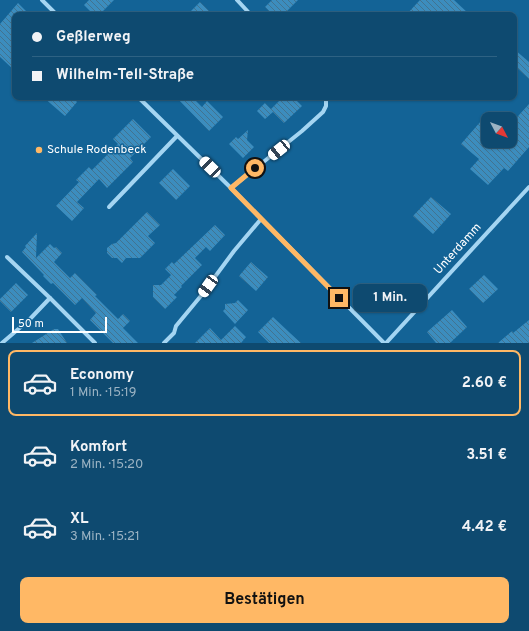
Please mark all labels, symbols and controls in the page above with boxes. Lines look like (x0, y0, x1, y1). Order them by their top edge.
text: Geßlerweg (56, 28, 131, 47)
text: Wilhelm-Tell-Straße (56, 66, 194, 85)
north arrow (481, 112, 517, 148)
map controls (481, 112, 517, 148)
car (266, 138, 292, 162)
place label: Schule Rodenbeck (47, 142, 147, 158)
marker: Schule Rodenbeck (34, 145, 44, 155)
car (197, 154, 223, 180)
route start (246, 159, 264, 177)
street label: Unterdamm (431, 220, 485, 278)
car (196, 273, 220, 299)
callout: 1 Min. (353, 284, 427, 312)
route end (330, 289, 348, 307)
text: 1 Min. (373, 290, 407, 306)
scale bar (12, 315, 107, 334)
text: 50 m (18, 317, 44, 331)
icon: car (22, 365, 58, 401)
text: Economy (70, 366, 134, 385)
text: 2.60 € (462, 374, 507, 393)
text: 1 Min. · 15:19 (70, 385, 137, 401)
icon: car (22, 437, 58, 473)
text: Komfort (70, 438, 127, 457)
text: 3.51 € (466, 446, 507, 465)
text: 2 Min. · 15:20 (70, 457, 143, 473)
icon: car (22, 509, 58, 545)
text: XL (70, 510, 88, 529)
text: 4.42 € (462, 518, 507, 537)
text: 3 Min. · 15:21 (70, 529, 140, 545)
button: Bestätigen (20, 577, 509, 623)

